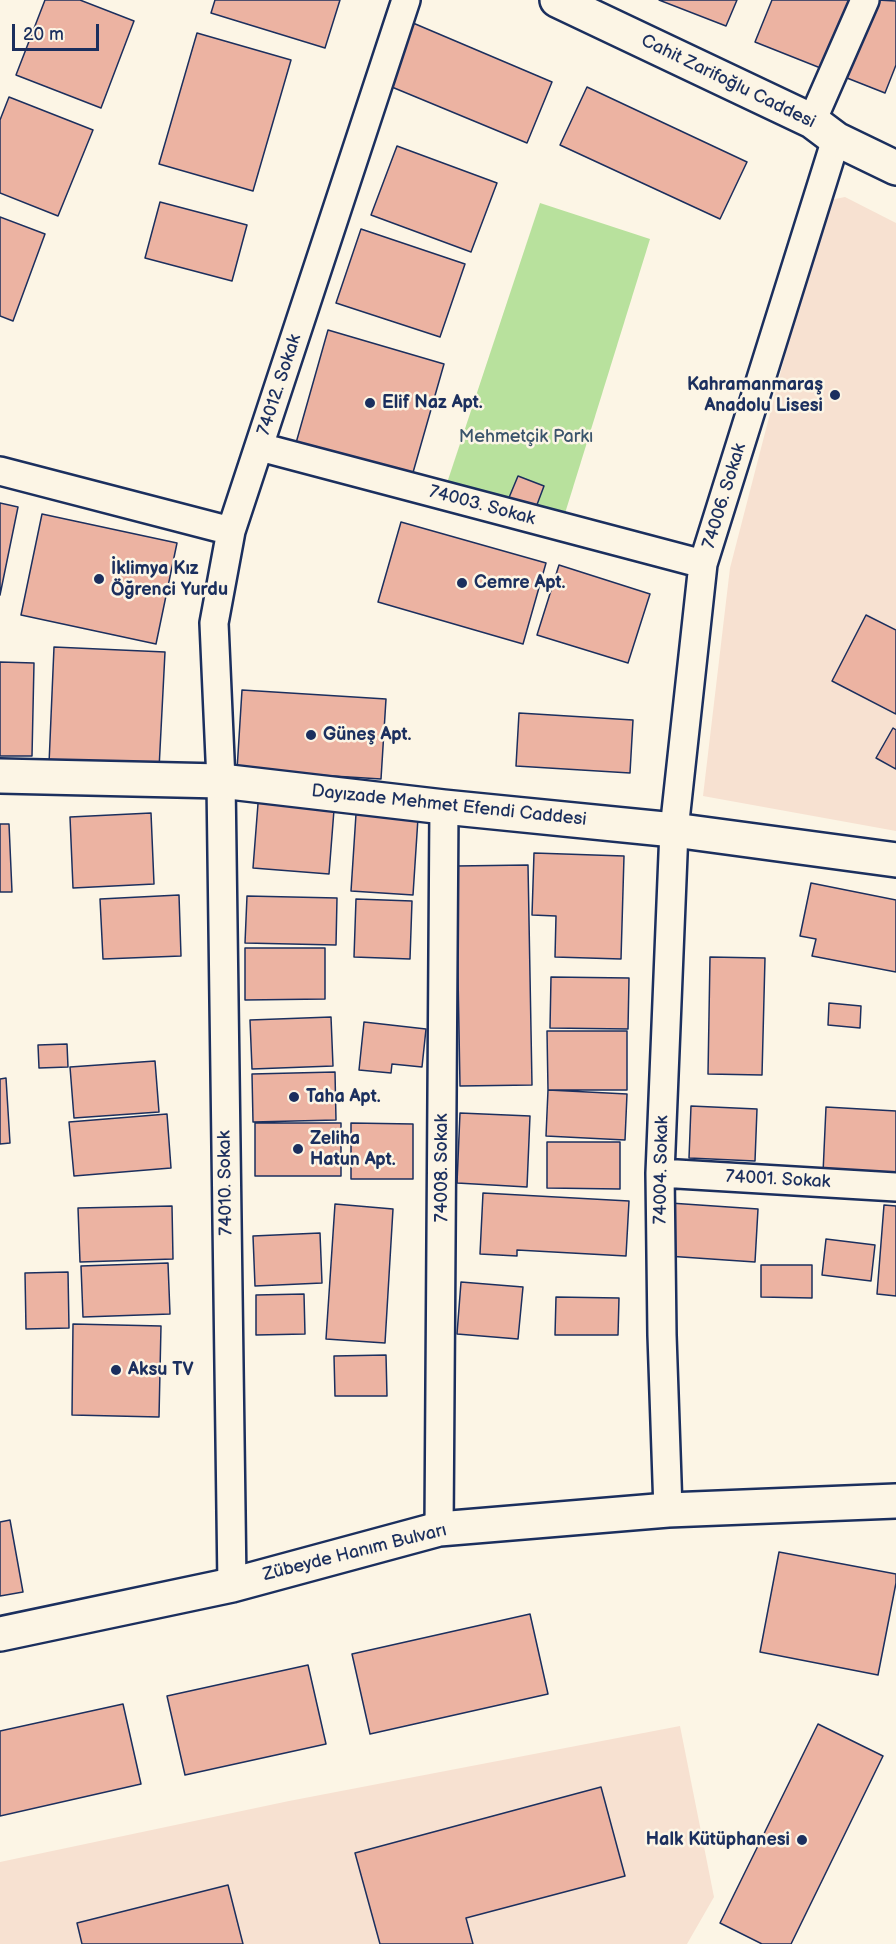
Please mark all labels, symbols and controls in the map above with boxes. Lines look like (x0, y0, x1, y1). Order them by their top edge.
scale bar (15, 12, 102, 50)
text: 20 m (23, 24, 64, 45)
street label: Cahit Zarifoğlu Caddesi (637, 30, 819, 134)
street label: 74012. Sokak (254, 332, 306, 438)
place label: Kahramanmaraş Anadolu Lisesi (687, 374, 823, 416)
marker: Kahramanmaraş Anadolu Lisesi (828, 388, 842, 402)
place label: Elif Naz Apt. (382, 392, 483, 414)
marker: Elif Naz Apt. (363, 396, 377, 410)
park label: Mehmetçik Parkı (459, 426, 593, 448)
street label: 74006. Sokak (699, 441, 751, 551)
street label: 74003. Sokak (427, 481, 537, 531)
place label: İklimya Kız Öğrenci Yurdu (111, 558, 228, 600)
marker: İklimya Kız Öğrenci Yurdu (92, 572, 106, 586)
place label: Cemre Apt. (474, 572, 565, 594)
marker: Cemre Apt. (455, 576, 469, 590)
place label: Güneş Apt. (323, 724, 411, 746)
marker: Güneş Apt. (304, 728, 318, 742)
street label: Dayızade Mehmet Efendi Caddesi (310, 781, 588, 831)
place label: Taha Apt. (306, 1086, 381, 1108)
marker: Taha Apt. (287, 1090, 301, 1104)
street label: 74008. Sokak (431, 1114, 453, 1222)
street label: 74004. Sokak (650, 1115, 674, 1225)
place label: Zeliha Hatun Apt. (310, 1128, 396, 1170)
street label: 74010. Sokak (214, 1130, 238, 1236)
marker: Zeliha Hatun Apt. (291, 1142, 305, 1156)
street label: 74001. Sokak (725, 1166, 831, 1194)
place label: Aksu TV (128, 1359, 194, 1381)
marker: Aksu TV (109, 1363, 123, 1377)
street label: Zübeyde Hanım Bulvarı (261, 1520, 449, 1586)
place label: Halk Kütüphanesi (646, 1829, 790, 1851)
marker: Halk Kütüphanesi (795, 1833, 809, 1847)

